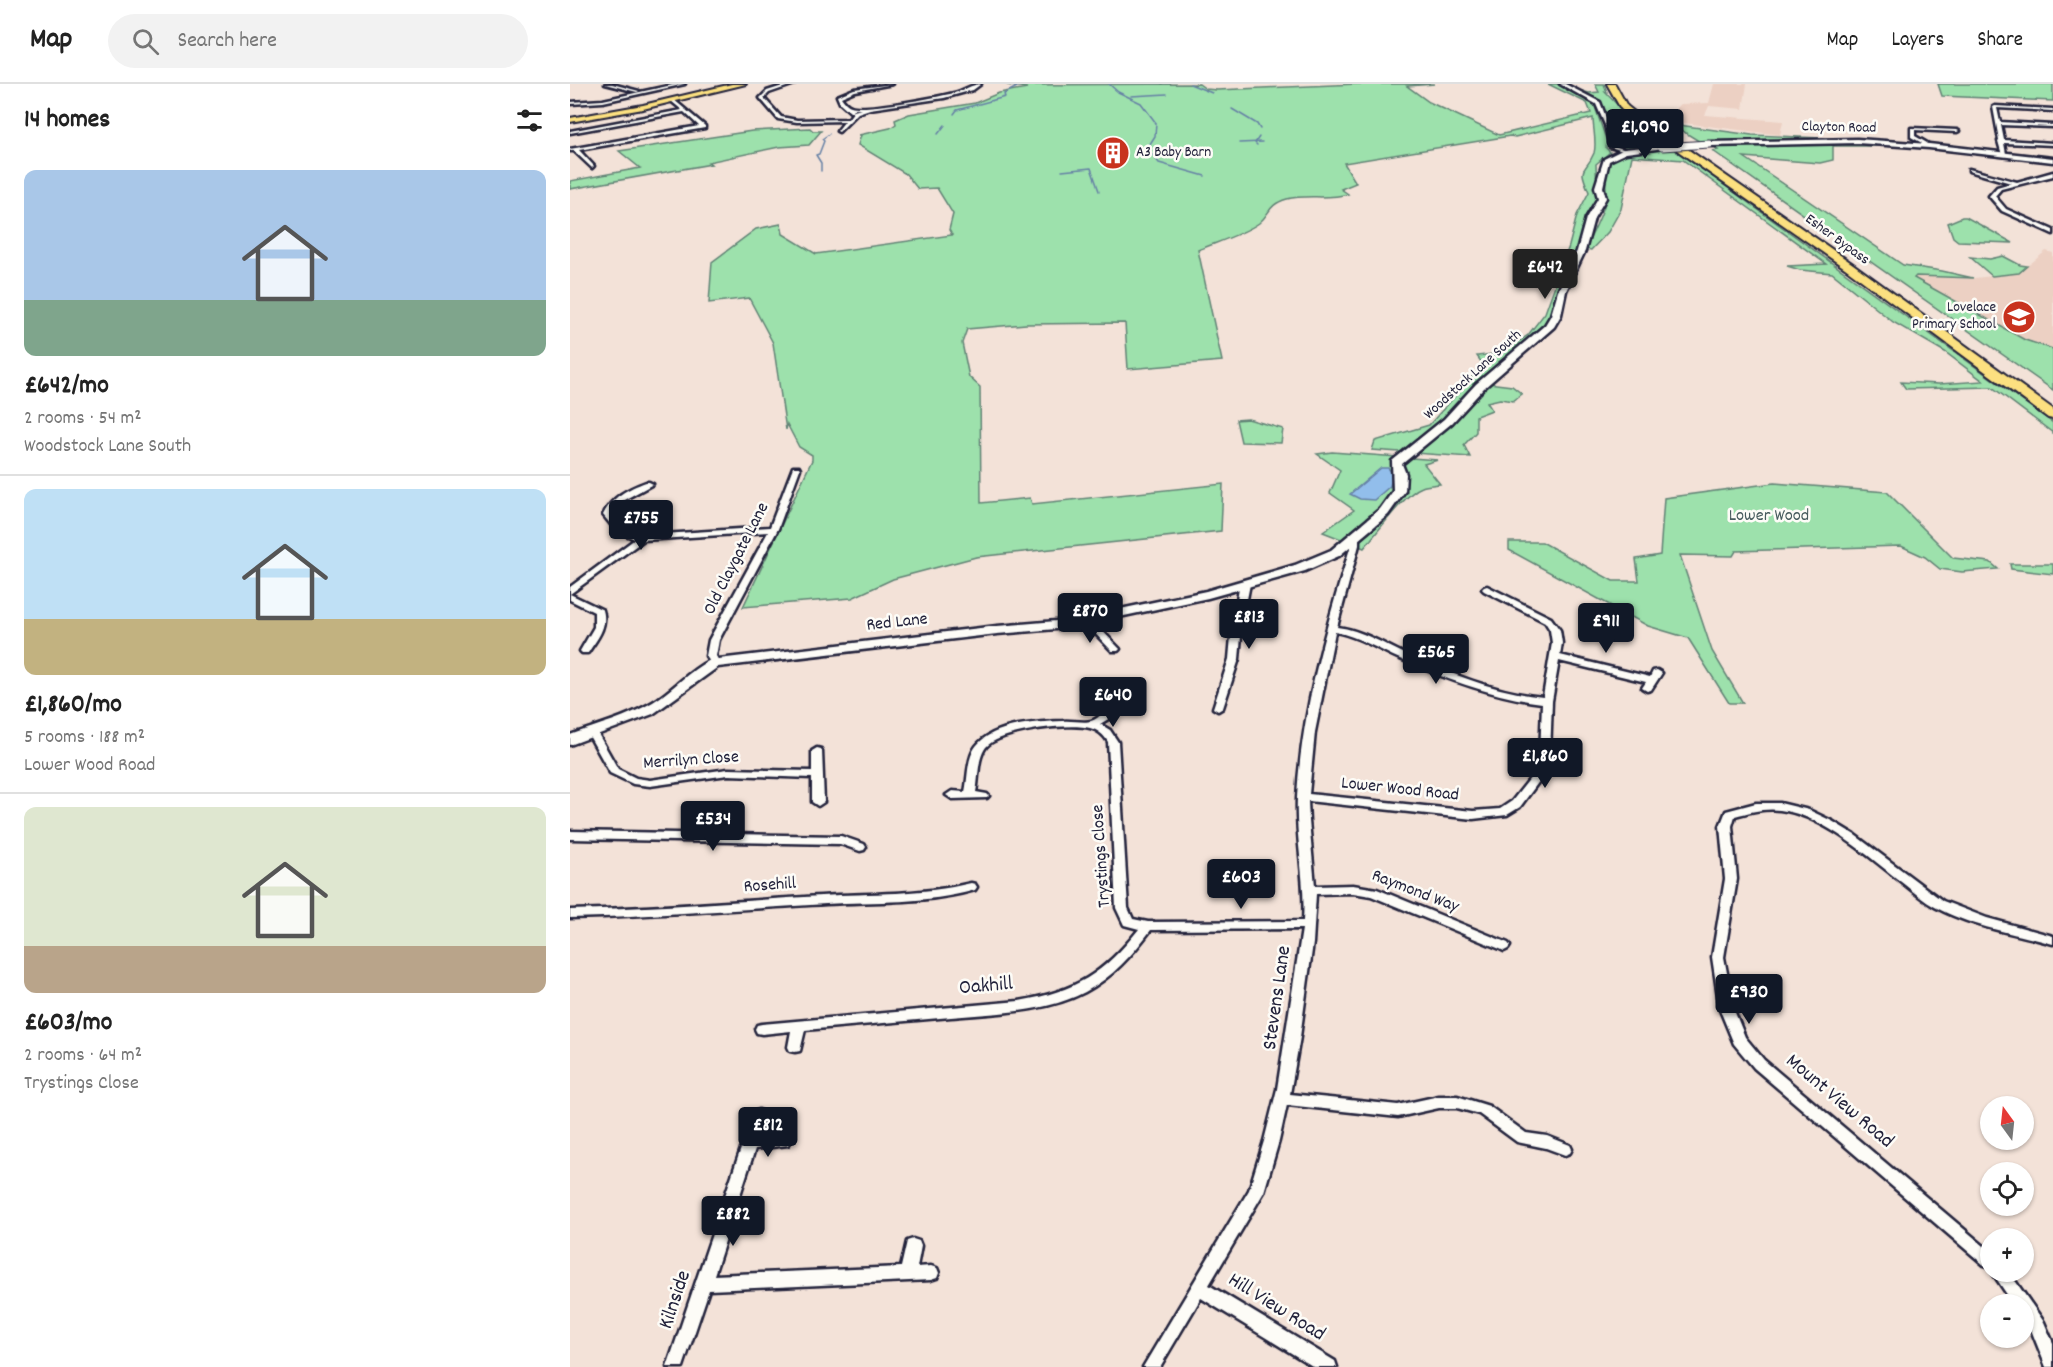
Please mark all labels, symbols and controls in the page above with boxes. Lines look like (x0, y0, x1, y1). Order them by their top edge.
search box (108, 14, 528, 68)
text: Map (30, 21, 72, 61)
icon: search (129, 25, 162, 58)
text: Search here (177, 26, 277, 57)
text: Map (1827, 26, 1858, 56)
text: Layers (1891, 26, 1944, 56)
text: Share (1977, 26, 2023, 56)
text: 14 homes (24, 102, 110, 139)
icon: filters (513, 104, 546, 137)
pin: £1,090 (1596, 109, 1694, 160)
text: £1,090 (1620, 114, 1670, 142)
street label: Clayton Road (1801, 116, 1877, 140)
building icon: A3 Baby Barn (1095, 135, 1131, 171)
place label: A3 Baby Barn (1136, 142, 1211, 164)
icon: home (231, 209, 339, 317)
street label: Esher Bypass (1800, 209, 1874, 271)
pin: £642 (1509, 249, 1581, 300)
text: £642 (1527, 254, 1563, 282)
place label: Lovelace Primary School (1912, 297, 1996, 336)
school or university icon: Lovelace Primary School (2001, 299, 2037, 335)
street label: Woodstock Lane South (1419, 325, 1527, 425)
text: £642/mo (24, 368, 109, 405)
text: 2 rooms · 54 m² (24, 405, 142, 433)
text: Woodstock Lane South (24, 433, 191, 461)
street label: Old Claygate Lane (698, 498, 776, 620)
pin: £755 (605, 500, 677, 551)
park label: Lower Wood (1729, 504, 1809, 529)
text: £755 (623, 505, 659, 533)
icon: home (231, 528, 339, 636)
pin: £870 (1054, 593, 1126, 644)
text: £870 (1072, 598, 1108, 626)
pin: £813 (1213, 599, 1285, 650)
pin: £911 (1570, 603, 1642, 654)
text: £813 (1233, 604, 1265, 632)
street label: Red Lane (865, 607, 929, 639)
text: £911 (1592, 608, 1620, 636)
pin: £565 (1400, 634, 1472, 685)
text: £565 (1417, 639, 1455, 667)
pin: £640 (1077, 677, 1149, 728)
text: £640 (1094, 682, 1133, 710)
text: £1,860/mo (24, 687, 122, 724)
text: 5 rooms · 188 m² (24, 724, 145, 752)
pin: £1,860 (1496, 738, 1594, 789)
text: £1,860 (1522, 743, 1568, 771)
street label: Merrilyn Close (642, 745, 740, 777)
text: Lower Wood Road (24, 752, 155, 780)
street label: Lower Wood Road (1340, 771, 1460, 809)
pin: £534 (677, 801, 749, 852)
street label: Trystings Close (1086, 804, 1118, 908)
text: £534 (695, 806, 731, 834)
icon: home (231, 846, 339, 954)
pin: £603 (1205, 859, 1277, 910)
text: £603 (1221, 864, 1261, 892)
street label: Raymond Way (1368, 864, 1463, 920)
street label: Rosehill (743, 872, 798, 900)
street label: Stevens Lane (1256, 944, 1300, 1052)
street label: Oakhill (958, 970, 1014, 1004)
pin: £930 (1713, 974, 1785, 1025)
text: £930 (1730, 979, 1768, 1007)
text: £603/mo (24, 1005, 112, 1042)
text: 2 rooms · 64 m² (24, 1042, 142, 1070)
street label: Mount View Road (1778, 1048, 1900, 1156)
text: Trystings Close (24, 1070, 139, 1098)
north arrow (1980, 1096, 2034, 1150)
map controls (1980, 1096, 2034, 1348)
pin: £812 (732, 1107, 804, 1158)
text: £812 (752, 1112, 784, 1140)
button: locate (1980, 1162, 2034, 1216)
pin: £882 (697, 1196, 769, 1247)
text: £882 (716, 1201, 750, 1229)
button: + (1980, 1228, 2034, 1282)
street label: Hill View Road (1221, 1266, 1331, 1350)
street label: Kilnside (652, 1267, 700, 1333)
button: − (1980, 1294, 2034, 1348)

